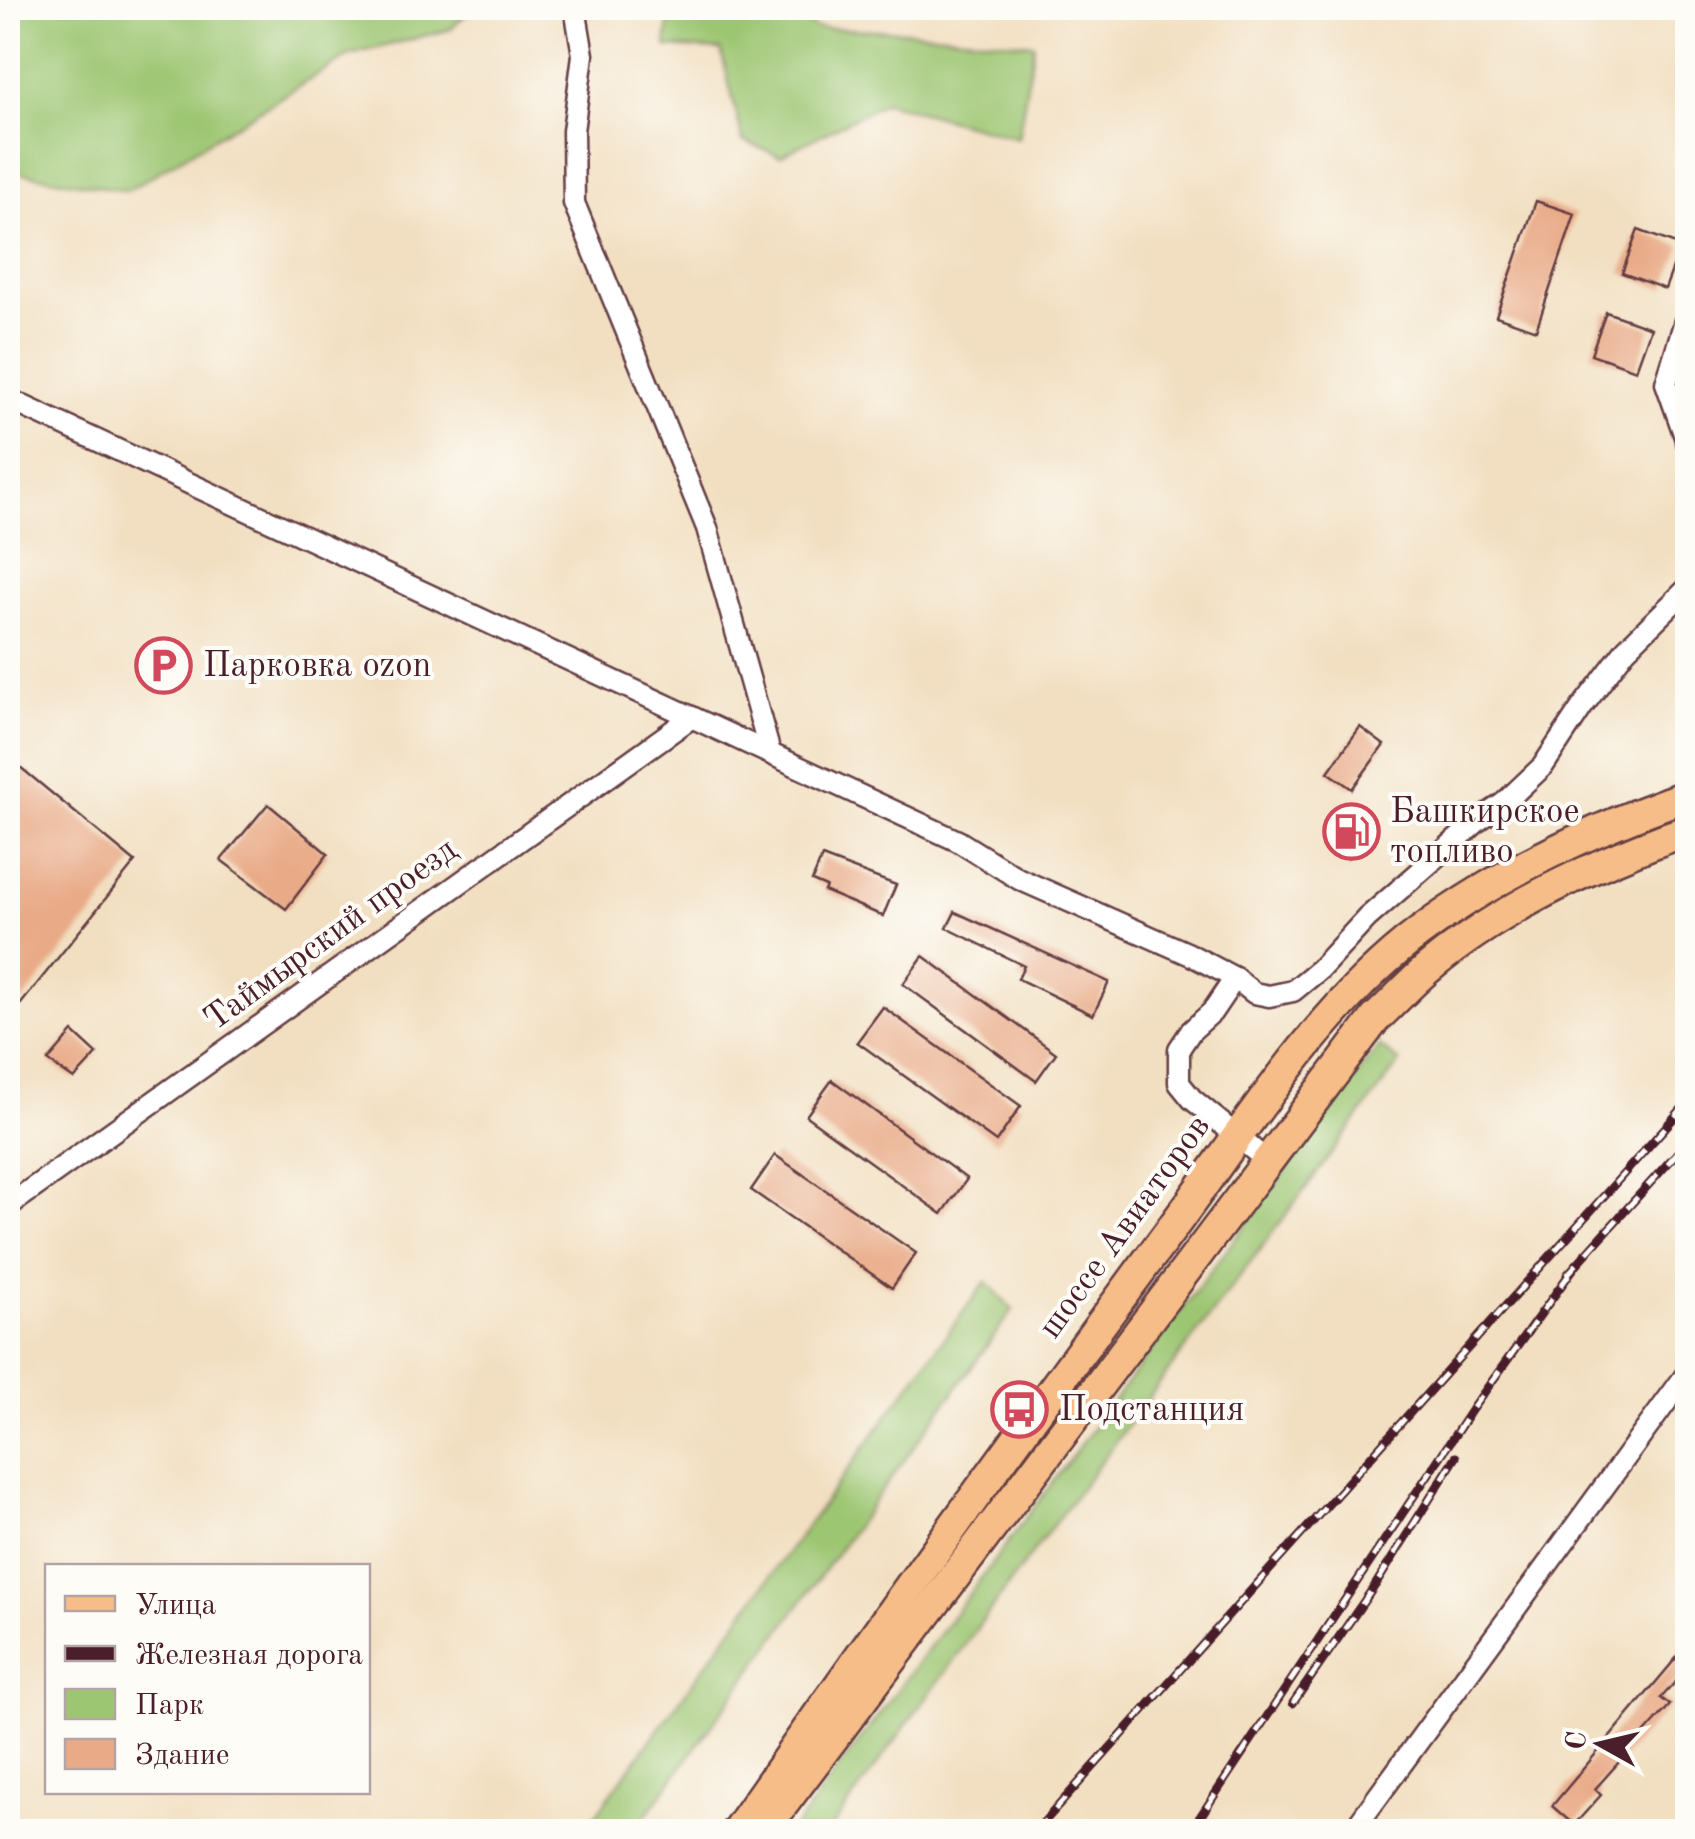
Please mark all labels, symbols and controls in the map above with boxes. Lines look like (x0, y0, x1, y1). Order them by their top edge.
parking icon: Парковка ozon (134, 636, 194, 696)
place label: Парковка ozon (203, 649, 431, 684)
place label: Башкирское топливо (1390, 795, 1580, 870)
fuel station icon: Башкирское топливо (1321, 802, 1381, 862)
street label: Таймырский проезд (198, 832, 464, 1038)
street label: шоссе Авиаторов (1033, 1109, 1217, 1345)
bus stop icon: Подстанция (990, 1380, 1050, 1440)
place label: Подстанция (1059, 1393, 1245, 1428)
legend (45, 1564, 370, 1794)
text: Улица (135, 1591, 217, 1621)
text: Железная дорога (135, 1641, 363, 1671)
text: Парк (135, 1691, 204, 1721)
north arrow (1550, 1694, 1650, 1794)
text: С (1562, 1730, 1593, 1752)
text: Здание (135, 1741, 230, 1771)

